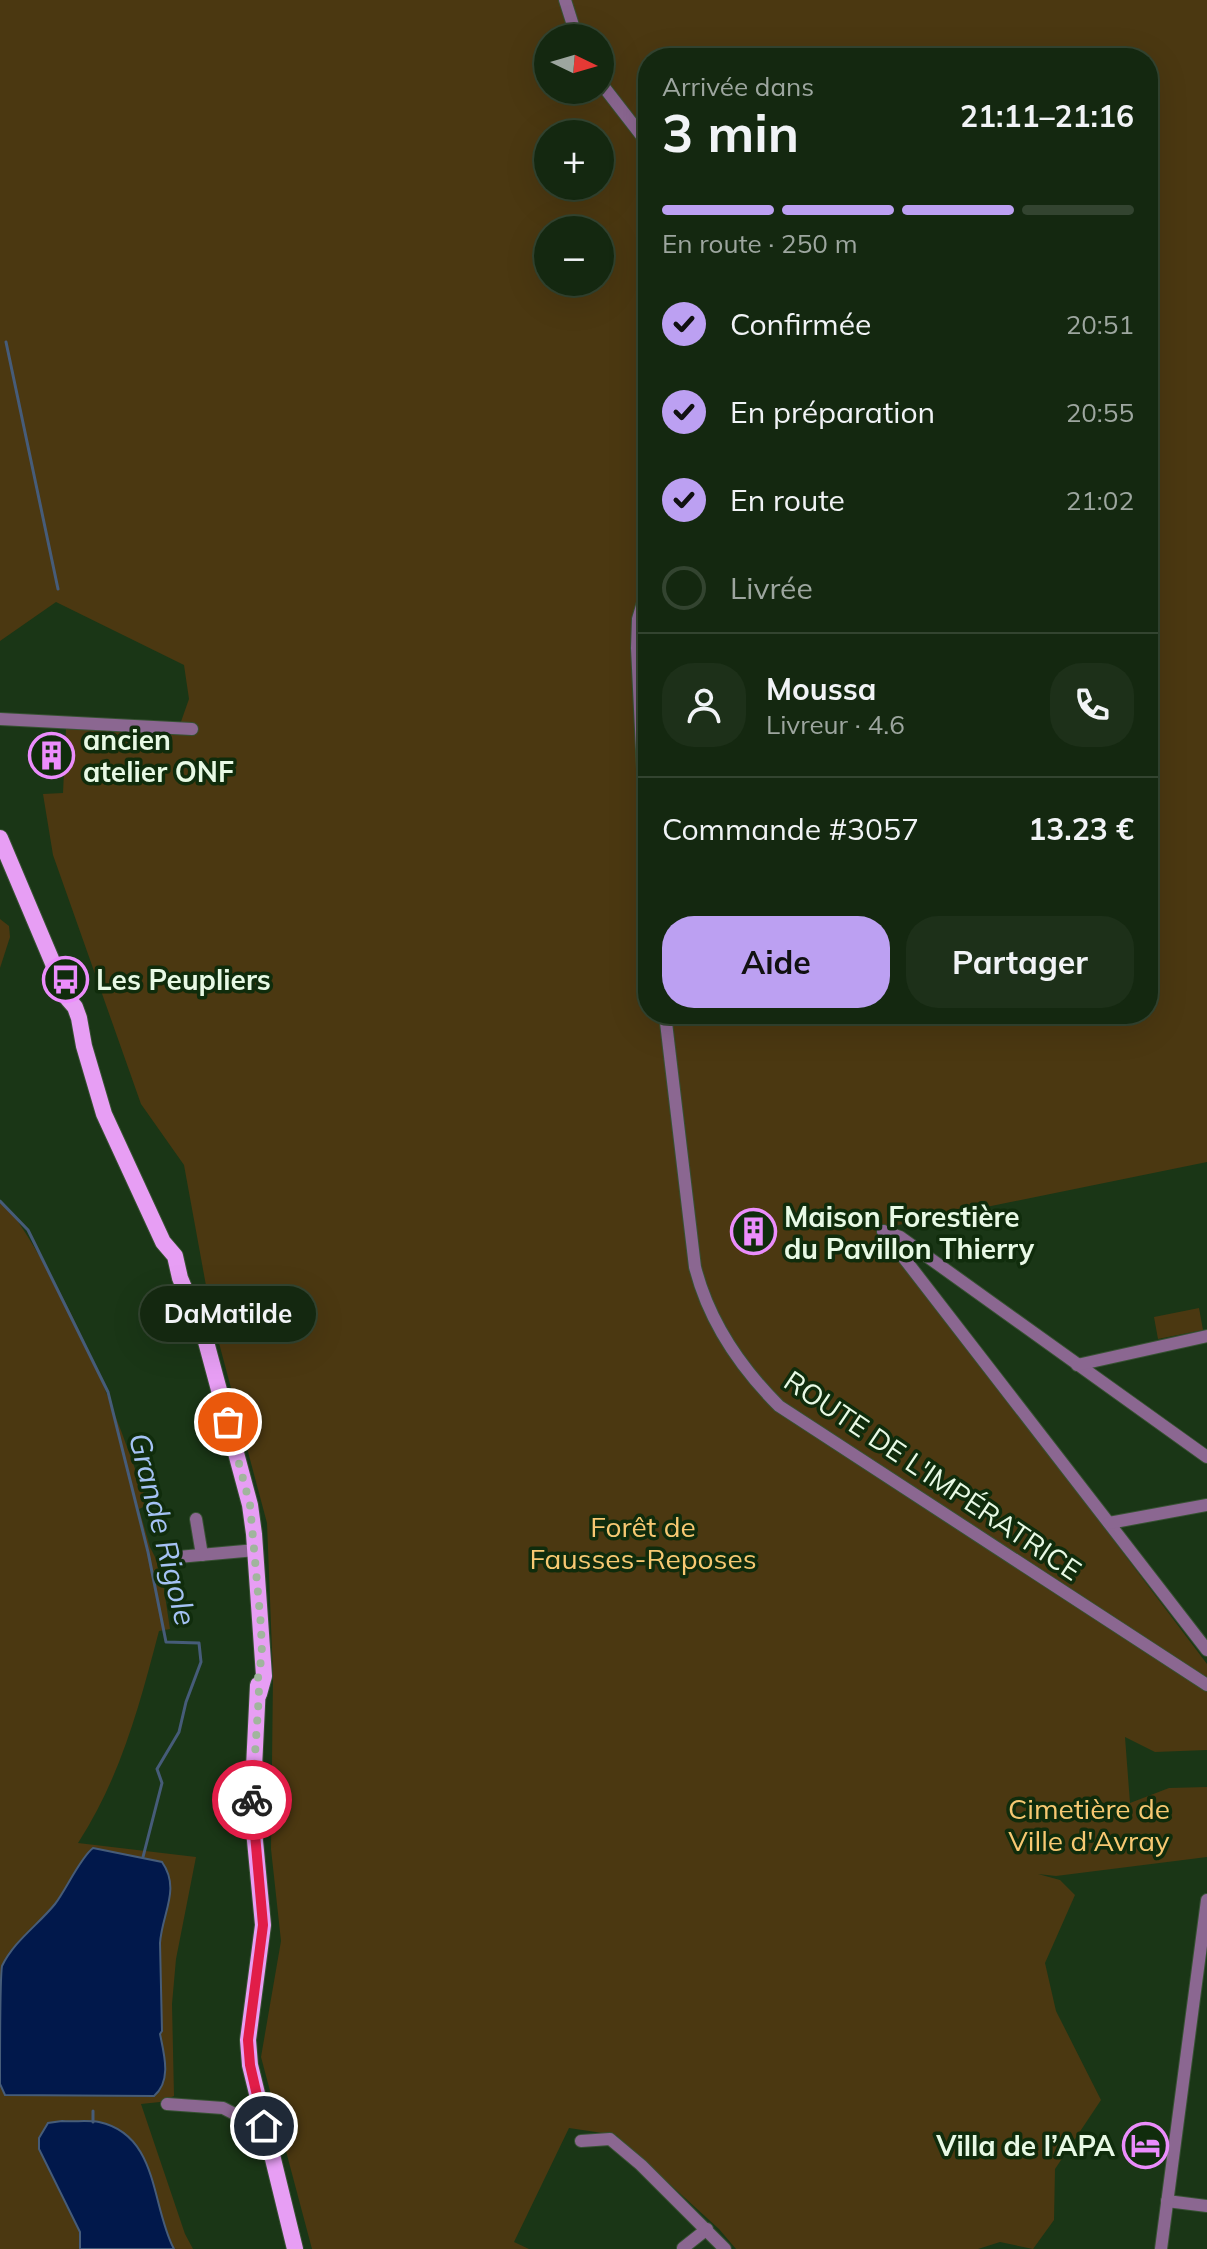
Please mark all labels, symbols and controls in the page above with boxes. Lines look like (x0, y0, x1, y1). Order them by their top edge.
north arrow (534, 24, 614, 104)
map controls (534, 24, 614, 296)
text: Arrivée dans (662, 70, 814, 103)
text: 21:11–21:16 (960, 97, 1134, 135)
text: 3 min (662, 100, 799, 165)
button: + (534, 120, 614, 200)
button: − (534, 216, 614, 296)
text: En route · 250 m (662, 227, 858, 260)
icon: check (662, 302, 706, 346)
text: Confirmée (730, 305, 871, 343)
text: 20:51 (1066, 308, 1134, 341)
icon: check (662, 390, 706, 434)
text: En préparation (730, 393, 935, 431)
text: 20:55 (1066, 396, 1134, 429)
icon: check (662, 478, 706, 522)
text: En route (730, 481, 845, 519)
text: 21:02 (1066, 484, 1134, 517)
text: Livrée (730, 569, 813, 607)
button: person (662, 663, 746, 747)
button: phone (1050, 663, 1134, 747)
text: Moussa (766, 670, 876, 708)
text: Livreur · 4.6 (766, 708, 905, 741)
place label: ancien atelier ONF (83, 722, 234, 789)
building icon: ancien atelier ONF (28, 731, 76, 779)
text: Commande #3057 (662, 810, 919, 848)
text: 13.23 € (1028, 810, 1134, 848)
button: Aide (662, 916, 890, 1008)
button: Partager (906, 916, 1134, 1008)
bus stop icon: Les Peupliers (41, 955, 89, 1003)
place label: Les Peupliers (96, 962, 271, 997)
place label: Maison Forestière du Pavillon Thierry (784, 1199, 1035, 1266)
building icon: Maison Forestière du Pavillon Thierry (729, 1208, 777, 1256)
callout: DaMatilde (140, 1286, 316, 1342)
text: DaMatilde (164, 1297, 292, 1330)
street label: ROUTE DE L'IMPÉRATRICE (778, 1362, 1088, 1588)
pin (194, 1388, 262, 1456)
icon: bag (206, 1400, 250, 1444)
water label: Grande Rigole (121, 1429, 205, 1629)
park label: Forêt de Fausses-Reposes (529, 1509, 757, 1576)
courier (212, 1760, 292, 1840)
icon: bike (230, 1778, 274, 1822)
park label: Cimetière de Ville d'Avray (1008, 1791, 1170, 1858)
pin (230, 2092, 298, 2160)
icon: home (242, 2104, 286, 2148)
hotel icon: Villa de l’APA (1122, 2121, 1170, 2169)
place label: Villa de l’APA (935, 2128, 1115, 2163)

